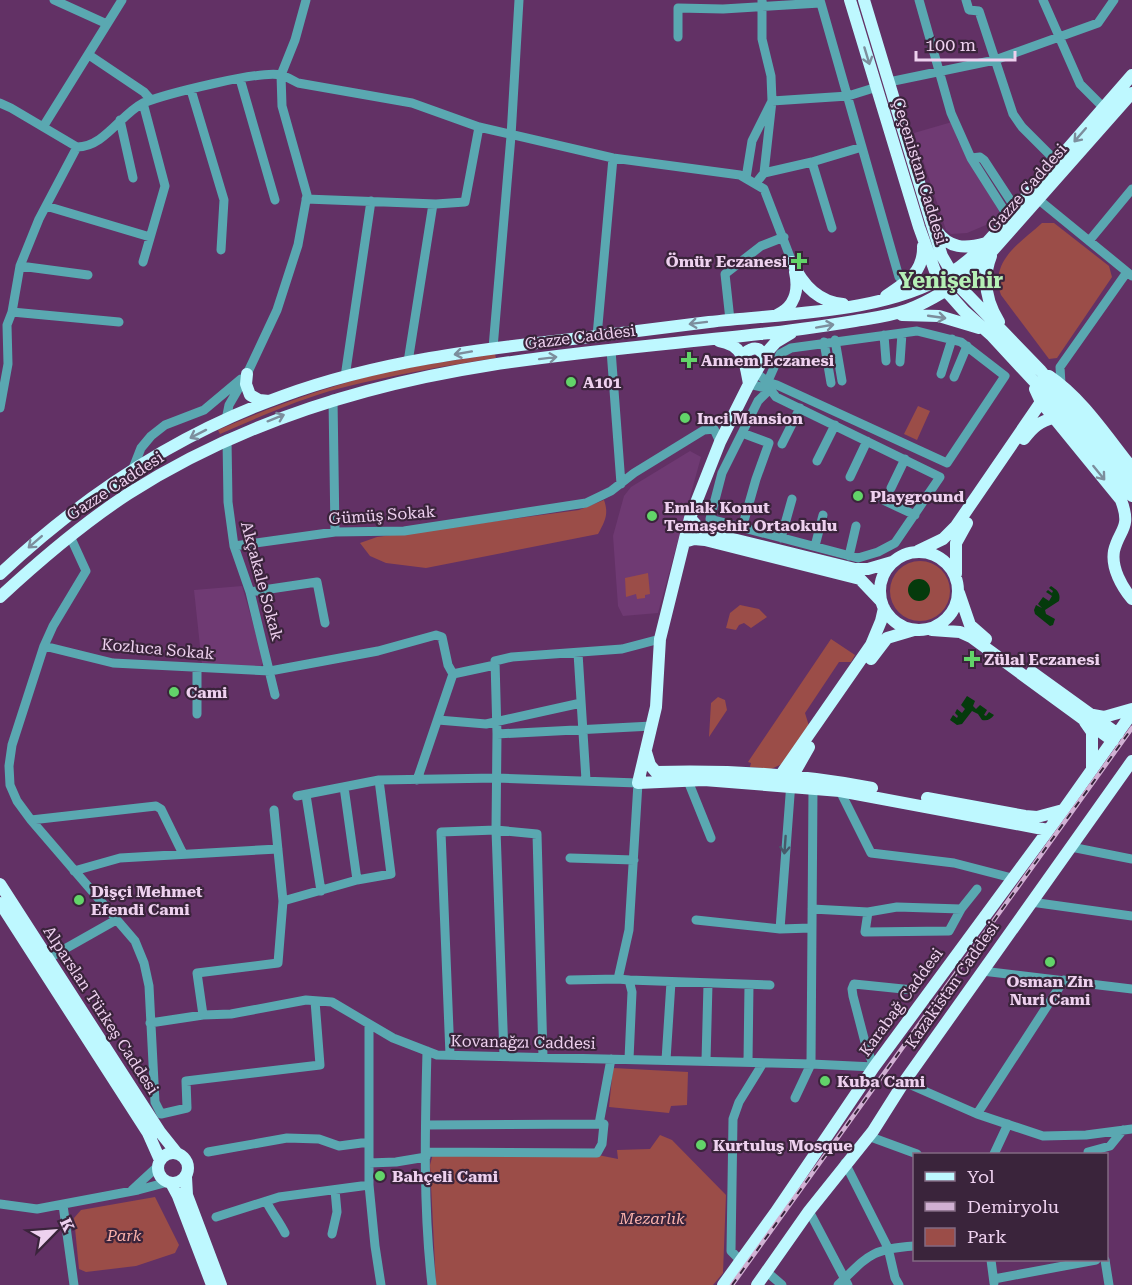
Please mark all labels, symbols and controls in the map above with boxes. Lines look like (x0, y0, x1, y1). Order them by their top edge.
scale bar (916, 24, 1015, 62)
text: 100 m (925, 34, 976, 55)
one-way arrow (863, 46, 874, 65)
street label: Çeçenistan Caddesi (889, 95, 951, 247)
one-way arrow (1073, 127, 1087, 142)
street label: Gazze Caddesi (983, 140, 1071, 236)
place label: Ömür Eczanesi (666, 252, 788, 271)
marker: Ömür Eczanesi (792, 254, 806, 268)
district label: Yenişehir (899, 268, 1003, 293)
one-way arrow (926, 311, 946, 322)
one-way arrow (689, 318, 709, 329)
one-way arrow (815, 320, 834, 331)
street label: Gazze Caddesi (524, 321, 636, 353)
one-way arrow (454, 348, 473, 359)
place label: Annem Eczanesi (701, 351, 835, 370)
one-way arrow (537, 352, 557, 363)
marker: Annem Eczanesi (682, 353, 696, 367)
place label: A101 (583, 373, 622, 392)
marker: A101 (564, 375, 578, 389)
place label: Inci Mansion (697, 409, 803, 428)
marker: Inci Mansion (678, 411, 692, 425)
one-way arrow (267, 412, 285, 423)
one-way arrow (189, 429, 207, 441)
street label: Gazze Caddesi (63, 448, 167, 524)
one-way arrow (1092, 465, 1106, 480)
place label: Playground (870, 487, 964, 506)
marker: Playground (851, 489, 865, 503)
place label: Emlak Konut Temaşehir Ortaokulu (664, 498, 838, 535)
street label: Gümüş Sokak (328, 502, 436, 528)
marker: Emlak Konut Temaşehir Ortaokulu (645, 509, 659, 523)
street label: Akçakale Sokak (237, 519, 287, 643)
one-way arrow (27, 535, 43, 548)
street label: Kozluca Sokak (101, 635, 215, 663)
place label: Zülal Eczanesi (984, 650, 1100, 669)
marker: Zülal Eczanesi (965, 652, 979, 666)
place label: Cami (186, 683, 228, 702)
marker: Cami (167, 685, 181, 699)
one-way arrow (780, 835, 791, 854)
place label: Dişçi Mehmet Efendi Cami (91, 882, 203, 919)
marker: Dişçi Mehmet Efendi Cami (72, 893, 86, 907)
street label: Kazakistan Caddesi (901, 918, 1003, 1052)
street label: Alparslan Türkeş Caddesi (39, 922, 163, 1098)
street label: Karabağ Caddesi (855, 944, 947, 1060)
marker: Osman Zin Nuri Cami (1043, 955, 1057, 969)
place label: Osman Zin Nuri Cami (1006, 972, 1094, 1009)
street label: Kovanağzı Caddesi (450, 1031, 596, 1053)
place label: Kuba Cami (837, 1072, 926, 1091)
marker: Kuba Cami (818, 1074, 832, 1088)
place label: Kurtuluş Mosque (713, 1136, 853, 1155)
marker: Kurtuluş Mosque (694, 1138, 708, 1152)
legend (913, 1153, 1108, 1261)
text: Yol (967, 1166, 995, 1187)
place label: Bahçeli Cami (392, 1167, 499, 1186)
marker: Bahçeli Cami (373, 1169, 387, 1183)
text: Demiryolu (967, 1196, 1059, 1217)
north arrow (24, 1201, 84, 1261)
park label: Mezarlık (618, 1209, 685, 1228)
text: K (56, 1215, 79, 1235)
park label: Park (106, 1226, 142, 1245)
text: Park (967, 1226, 1007, 1247)

